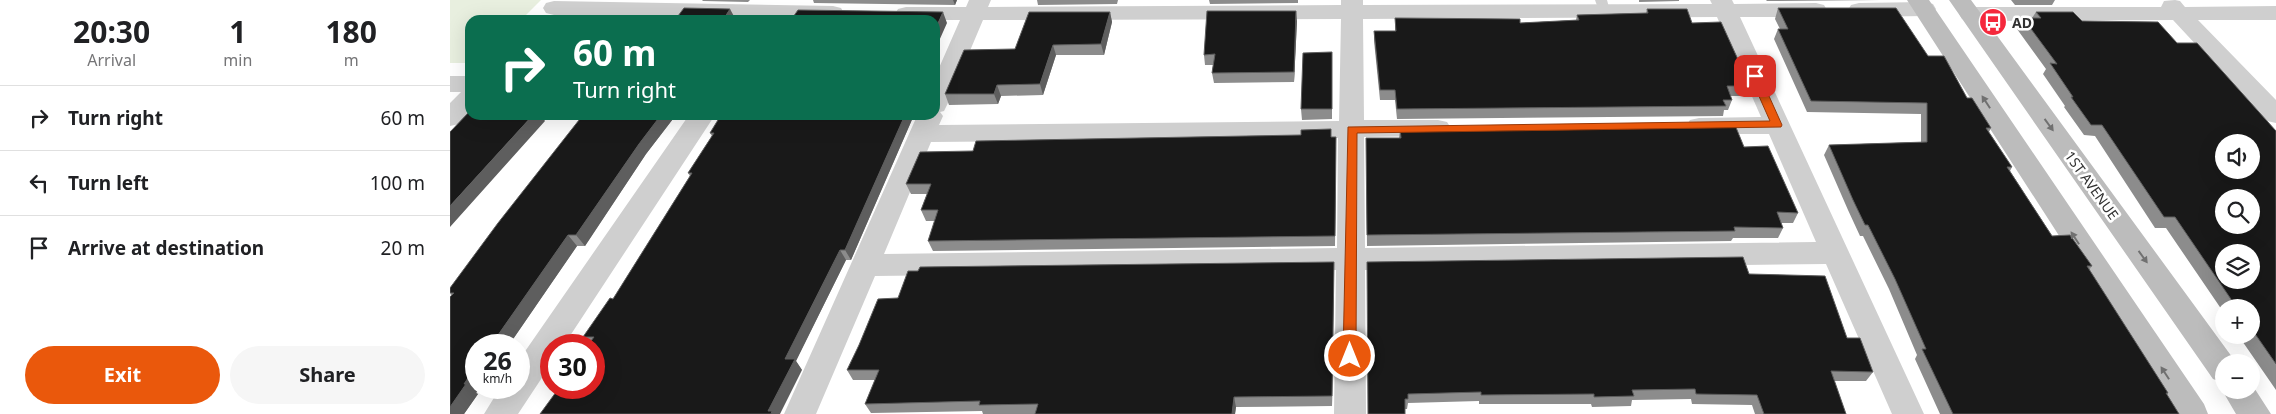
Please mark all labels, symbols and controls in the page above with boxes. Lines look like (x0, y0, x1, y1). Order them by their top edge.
bus stop icon: AD (1978, 7, 2008, 37)
text: 20:30 (73, 11, 150, 52)
text: 1 (229, 11, 246, 52)
text: 180 (325, 11, 377, 52)
place label: AD (2012, 13, 2032, 32)
text: 60 m (573, 29, 656, 76)
icon: right (490, 35, 555, 100)
text: Arrival (87, 49, 136, 71)
text: min (223, 49, 252, 71)
text: m (344, 49, 359, 71)
pin (1734, 55, 1776, 97)
icon: arrive (1741, 62, 1769, 90)
text: Turn right (573, 74, 676, 104)
one-way arrow (1981, 95, 1991, 109)
icon: right (25, 104, 53, 132)
text: Turn right (68, 105, 163, 131)
text: 60 m (381, 105, 425, 131)
one-way arrow (2044, 118, 2054, 132)
map controls (2215, 134, 2260, 399)
button: sound (2215, 134, 2260, 179)
street label: 1ST AVENUE (2061, 147, 2123, 223)
icon: left (25, 169, 53, 197)
text: Turn left (68, 170, 149, 196)
text: 100 m (370, 170, 425, 196)
button: search (2215, 189, 2260, 234)
one-way arrow (2071, 231, 2080, 244)
icon: arrive (25, 234, 53, 262)
text: Arrive at destination (68, 235, 264, 261)
text: 20 m (381, 235, 425, 261)
button: layers (2215, 244, 2260, 289)
one-way arrow (2138, 250, 2149, 263)
button: + (2215, 299, 2260, 344)
position arrow (1323, 329, 1375, 381)
speed limit sign: 30 (540, 334, 605, 399)
text: 26 (483, 343, 512, 377)
button: Exit (25, 346, 220, 404)
button: Share (230, 346, 425, 404)
button: − (2215, 354, 2260, 399)
one-way arrow (2160, 367, 2170, 380)
text: km/h (483, 370, 512, 387)

